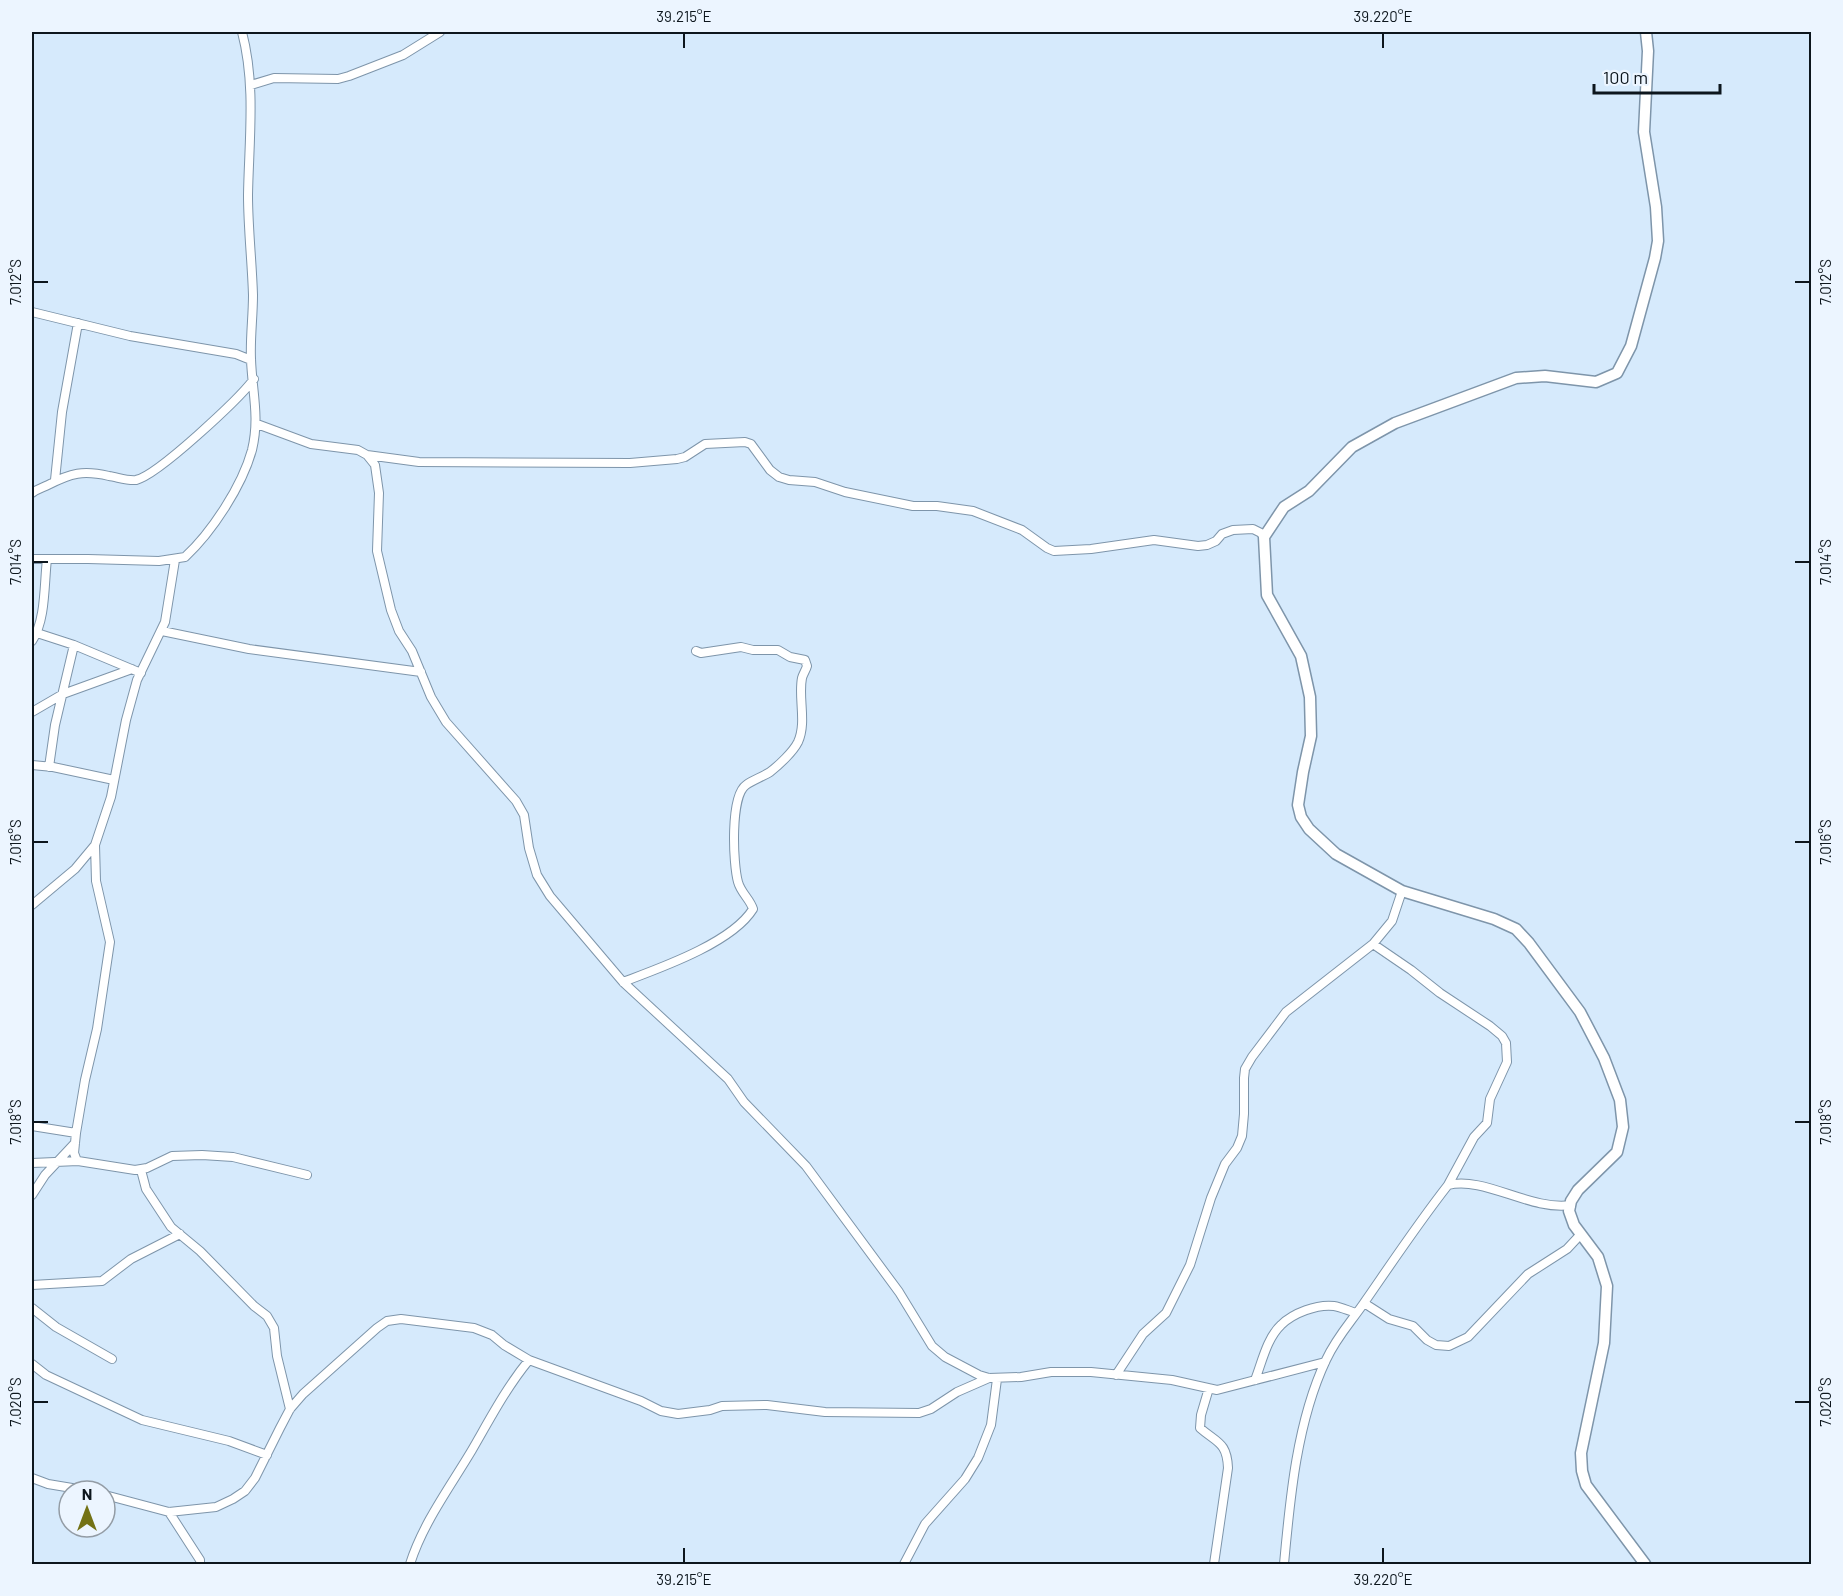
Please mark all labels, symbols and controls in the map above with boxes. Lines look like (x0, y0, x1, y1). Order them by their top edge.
text: 39.215°E (656, 7, 712, 25)
text: 39.220°E (1353, 7, 1413, 25)
scale bar (1594, 57, 1720, 95)
text: 100 m (1603, 66, 1648, 88)
text: 7.012°S (6, 259, 24, 305)
text: 7.012°S (1816, 259, 1834, 305)
text: 7.014°S (6, 539, 24, 585)
text: 7.014°S (1816, 539, 1834, 585)
text: 7.016°S (6, 819, 24, 865)
text: 7.016°S (1816, 819, 1834, 865)
text: 7.018°S (6, 1099, 24, 1145)
text: 7.018°S (1816, 1099, 1834, 1145)
text: 7.020°S (6, 1377, 24, 1427)
text: 7.020°S (1816, 1377, 1834, 1427)
north arrow (57, 1479, 117, 1539)
text: N (82, 1484, 92, 1503)
text: 39.215°E (656, 1570, 712, 1588)
text: 39.220°E (1353, 1570, 1413, 1588)

